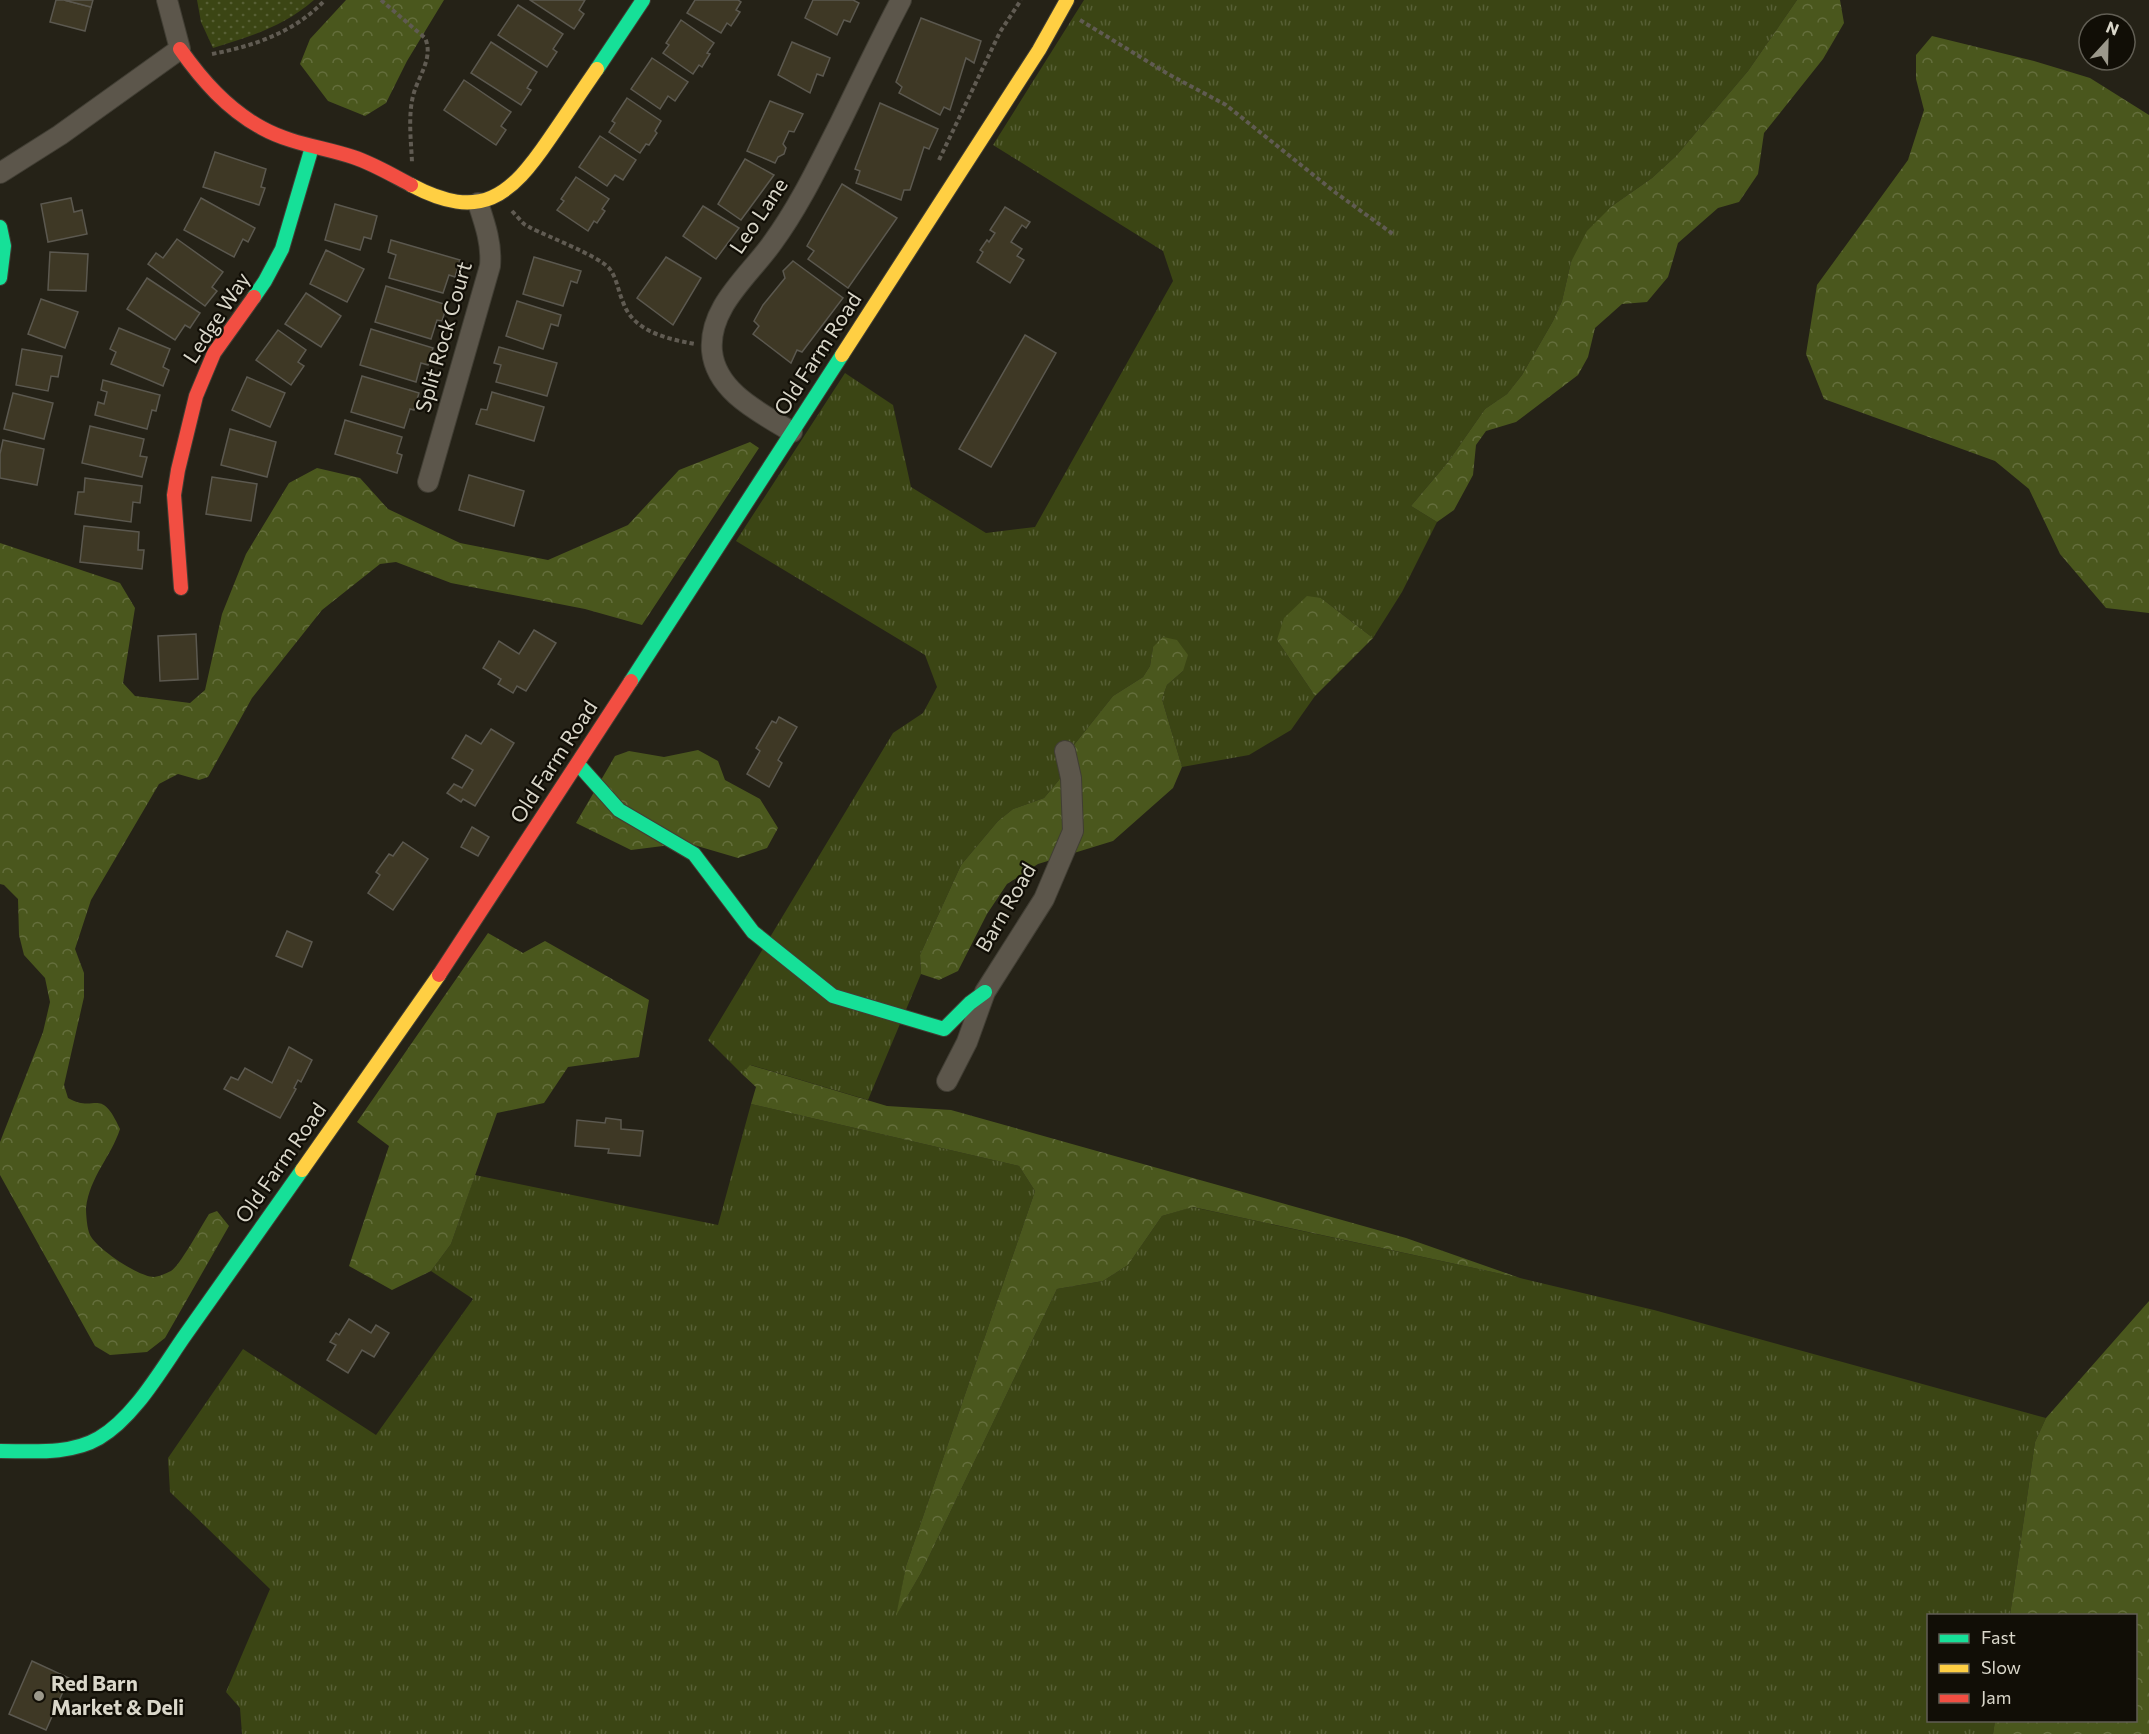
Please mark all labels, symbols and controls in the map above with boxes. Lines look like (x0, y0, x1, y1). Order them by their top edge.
north arrow (2077, 12, 2137, 72)
text: N (2104, 17, 2122, 39)
street label: Leo Lane (723, 173, 792, 258)
street label: Split Rock Court (409, 258, 476, 415)
street label: Ledge Way (177, 267, 254, 367)
street label: Old Farm Road (768, 287, 866, 419)
street label: Old Farm Road (504, 695, 602, 827)
street label: Barn Road (969, 859, 1040, 956)
street label: Old Farm Road (229, 1097, 330, 1227)
legend (1927, 1614, 2137, 1722)
text: Fast (1981, 1626, 2016, 1648)
text: Slow (1981, 1656, 2021, 1678)
place label: Red Barn Market & Deli (51, 1670, 184, 1719)
text: Jam (1981, 1686, 2011, 1708)
marker: Red Barn Market & Deli (32, 1689, 46, 1703)

